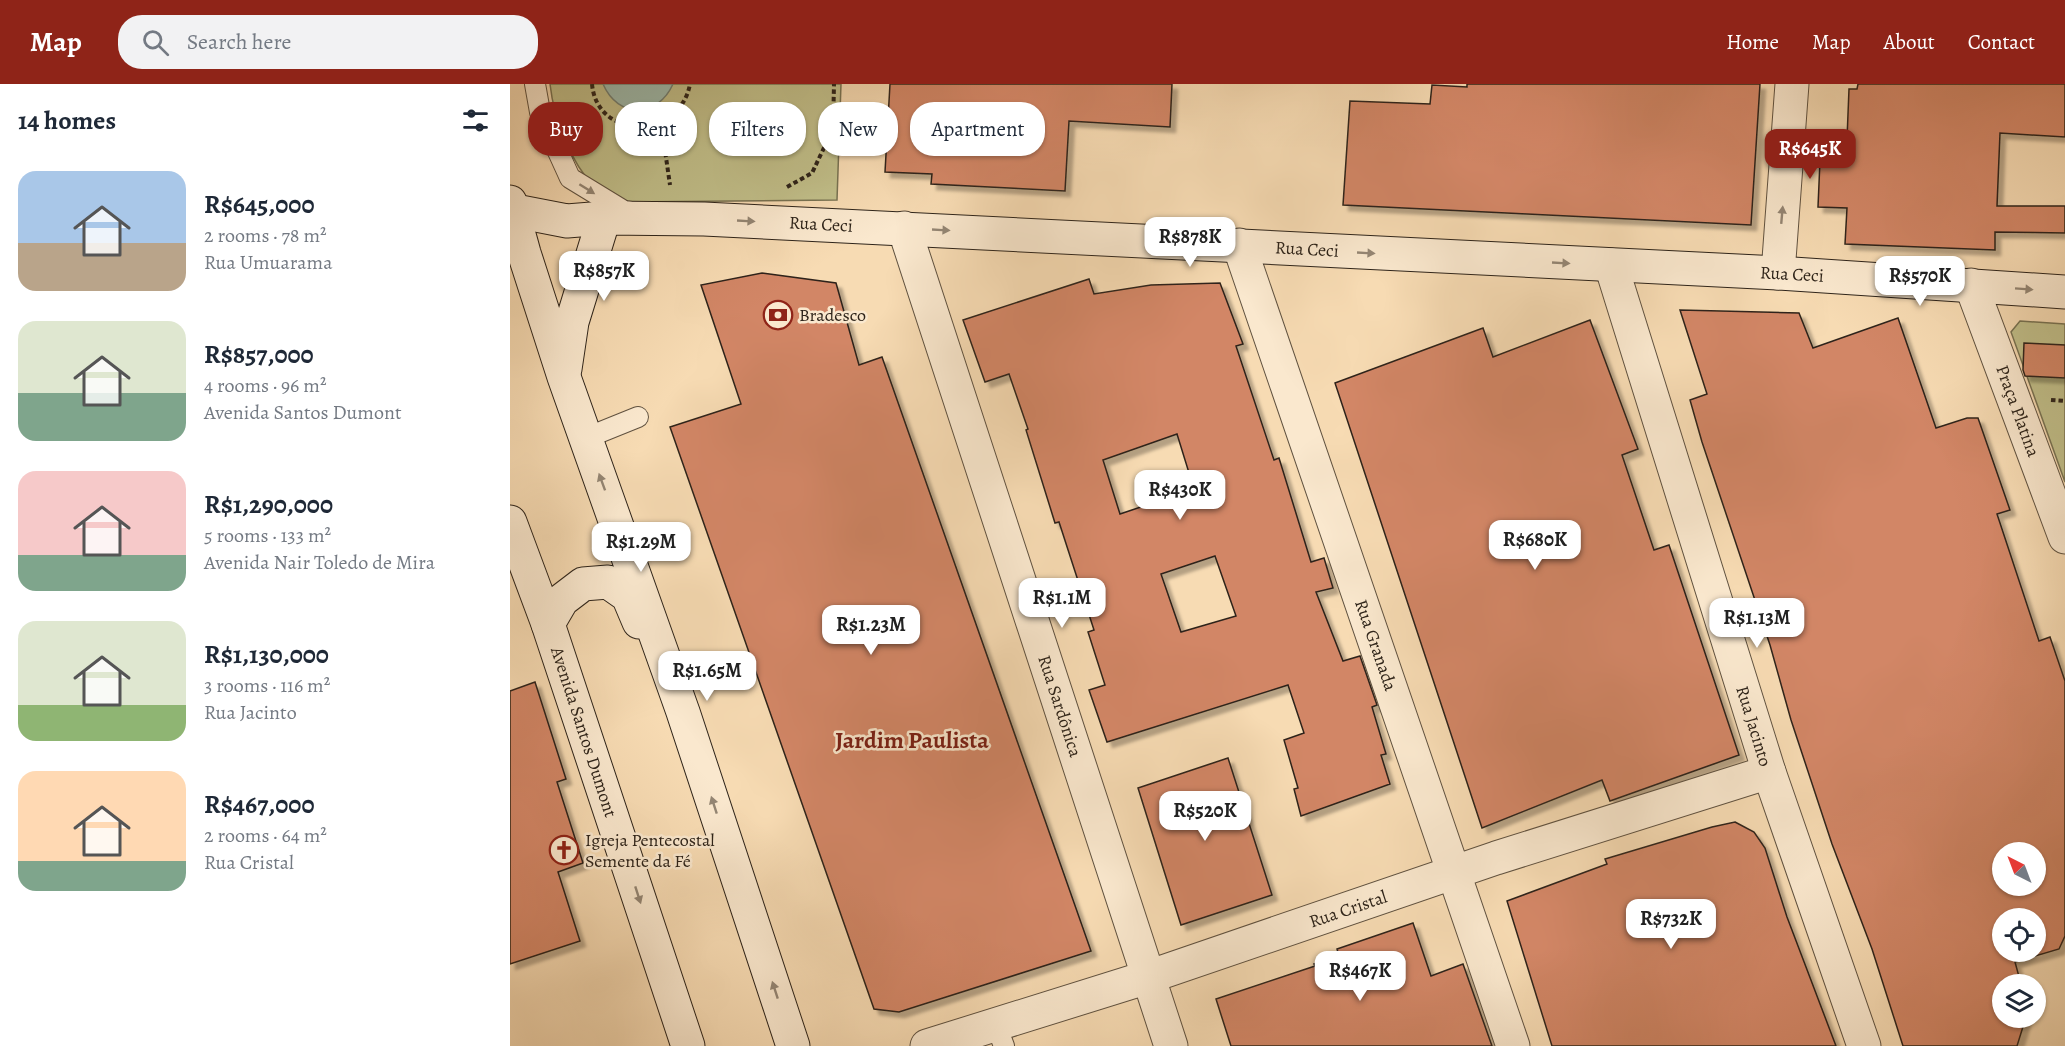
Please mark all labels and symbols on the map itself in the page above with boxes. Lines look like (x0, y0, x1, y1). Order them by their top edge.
pin: R$645K (1761, 129, 1859, 180)
one-way arrow (579, 184, 595, 195)
one-way arrow (1777, 205, 1787, 224)
street label: Rua Ceci (789, 210, 853, 238)
one-way arrow (737, 216, 756, 225)
pin: R$878K (1141, 217, 1239, 268)
one-way arrow (931, 226, 950, 235)
street label: Rua Ceci (1275, 235, 1339, 263)
one-way arrow (1357, 248, 1376, 257)
pin: R$857K (555, 251, 653, 302)
pin: R$570K (1871, 256, 1969, 307)
one-way arrow (1552, 258, 1571, 267)
street label: Rua Ceci (1760, 260, 1824, 288)
one-way arrow (2015, 284, 2034, 294)
bank icon: Bradesco (762, 299, 794, 331)
place label: Bradesco (799, 303, 866, 327)
street label: Praça Platina (1990, 362, 2046, 461)
pin: R$430K (1131, 470, 1229, 521)
one-way arrow (596, 473, 606, 491)
pin: R$680K (1486, 520, 1584, 571)
pin: R$1.29M (586, 522, 696, 573)
pin: R$1.1M (1013, 578, 1111, 629)
street label: Rua Granada (1349, 596, 1403, 694)
pin: R$1.13M (1702, 598, 1812, 649)
pin: R$1.23M (816, 605, 926, 656)
street label: Avenida Santos Dumont (545, 643, 623, 820)
pin: R$1.65M (652, 651, 762, 702)
street label: Rua Sardônica (1032, 652, 1088, 761)
street label: Rua Jacinto (1730, 683, 1778, 769)
district label: Jardim Paulista (835, 724, 989, 756)
pin: R$520K (1156, 791, 1254, 842)
one-way arrow (709, 796, 718, 814)
place label: Igreja Pentecostal Semente da Fé (585, 828, 715, 873)
church icon: Igreja Pentecostal Semente da Fé (548, 834, 580, 866)
north arrow (1992, 842, 2046, 896)
street label: Rua Cristal (1306, 884, 1391, 934)
one-way arrow (634, 886, 643, 904)
pin: R$732K (1622, 899, 1720, 950)
pin: R$467K (1311, 951, 1409, 1002)
one-way arrow (770, 981, 779, 999)

